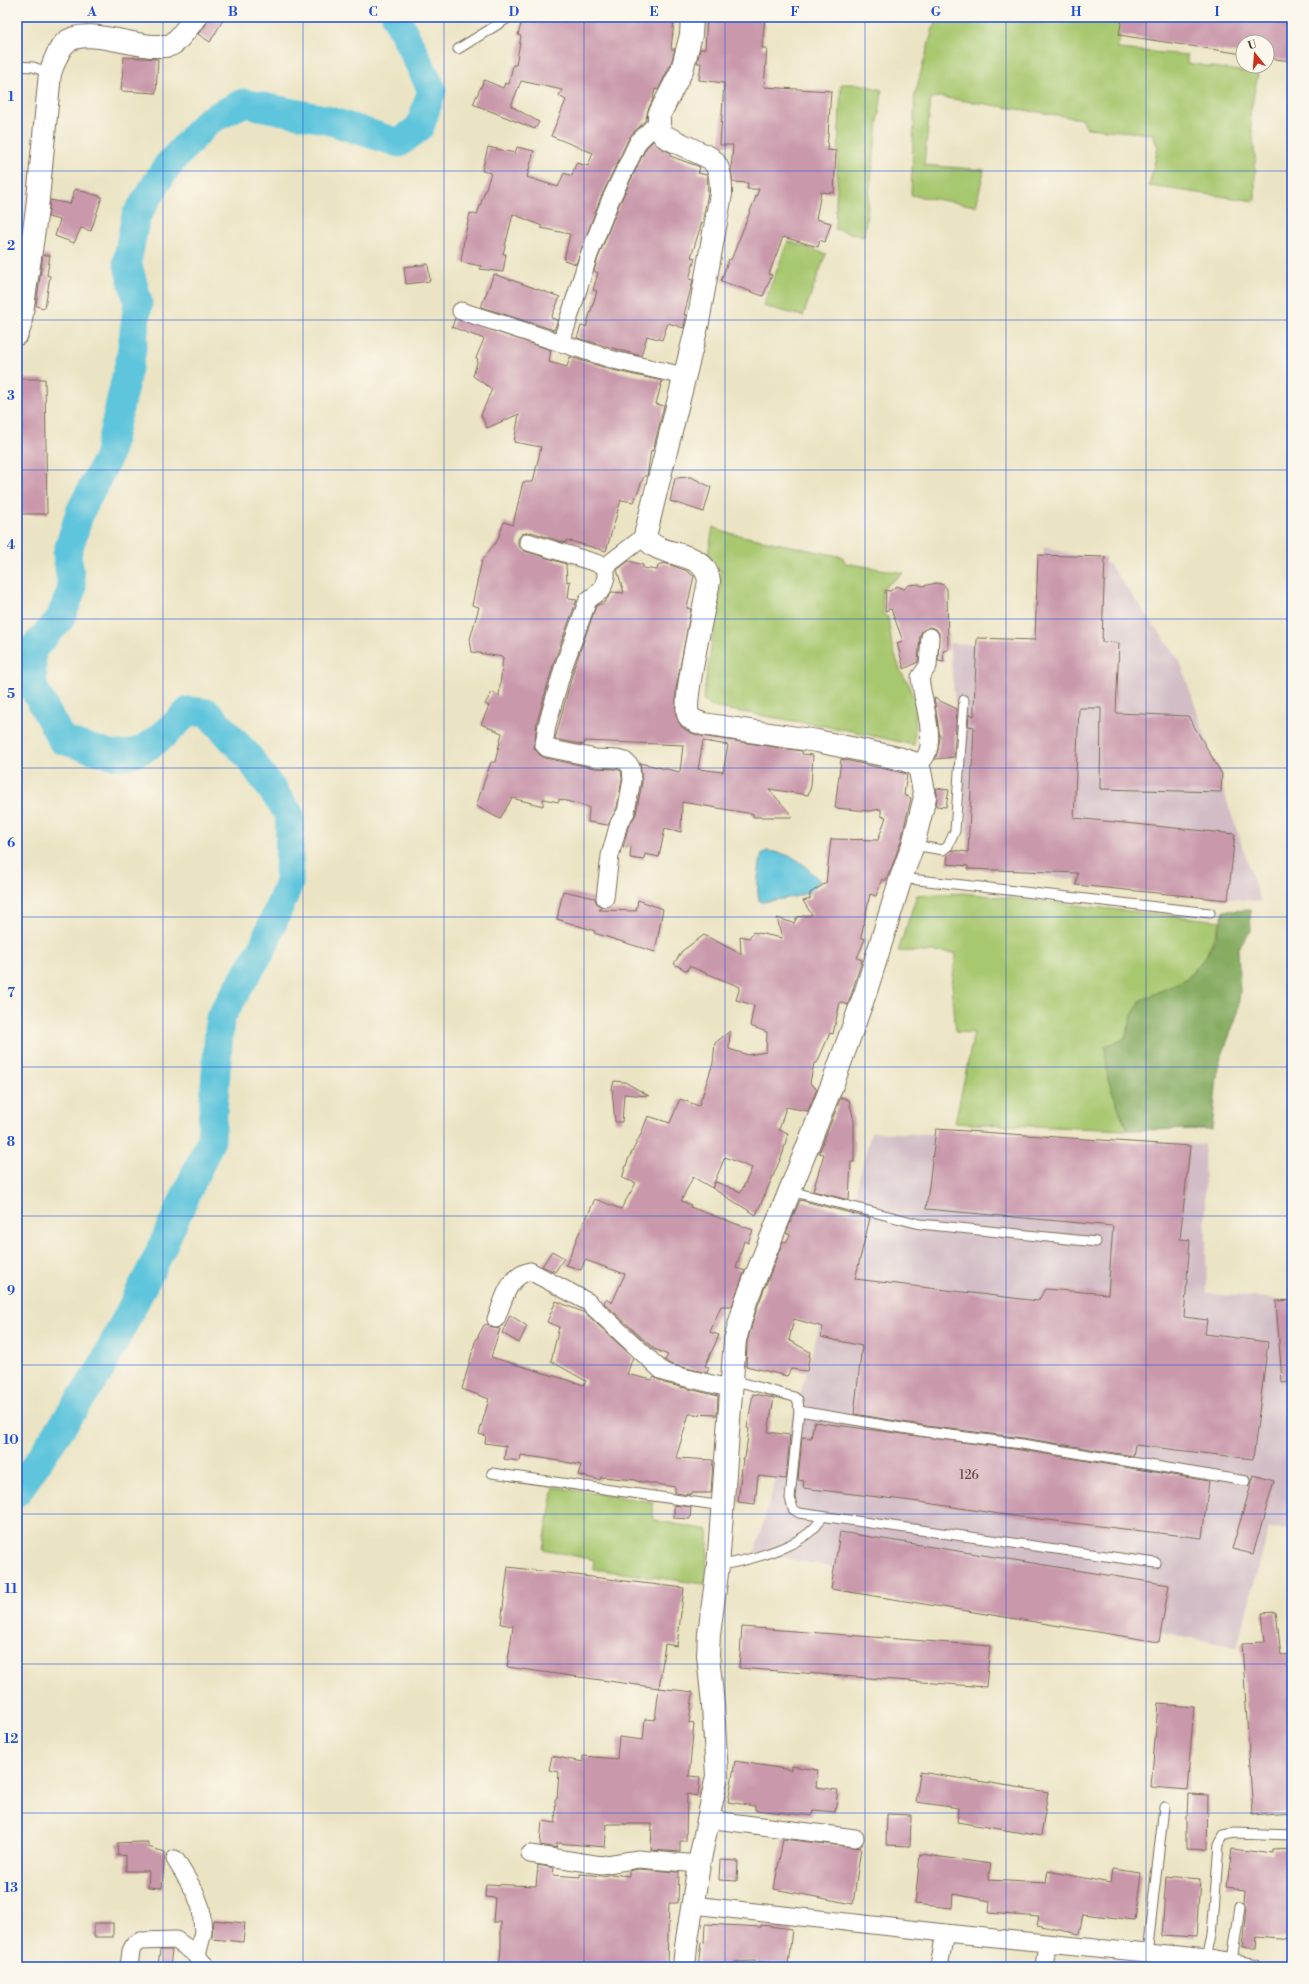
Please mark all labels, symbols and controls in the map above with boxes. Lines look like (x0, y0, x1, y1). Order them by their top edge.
text: A (86, 4, 97, 20)
text: B (228, 4, 238, 20)
text: C (368, 4, 378, 20)
text: D (509, 4, 519, 20)
text: E (649, 4, 659, 20)
text: F (790, 4, 800, 20)
text: G (931, 4, 942, 20)
text: H (1071, 4, 1082, 20)
text: I (1214, 4, 1220, 20)
north arrow (1235, 34, 1275, 74)
text: U (1246, 37, 1259, 53)
text: 1 (8, 89, 15, 105)
text: 2 (7, 238, 15, 254)
text: 3 (7, 388, 15, 404)
text: 4 (7, 537, 16, 553)
text: 5 (7, 686, 15, 702)
text: 6 (7, 835, 15, 851)
text: 7 (7, 985, 15, 1001)
text: 8 (7, 1134, 15, 1150)
text: 9 (7, 1283, 15, 1299)
text: 10 (3, 1432, 19, 1448)
house number: 126 (959, 1468, 979, 1483)
text: 11 (5, 1581, 18, 1597)
text: 12 (4, 1731, 18, 1747)
text: 13 (4, 1880, 18, 1896)

